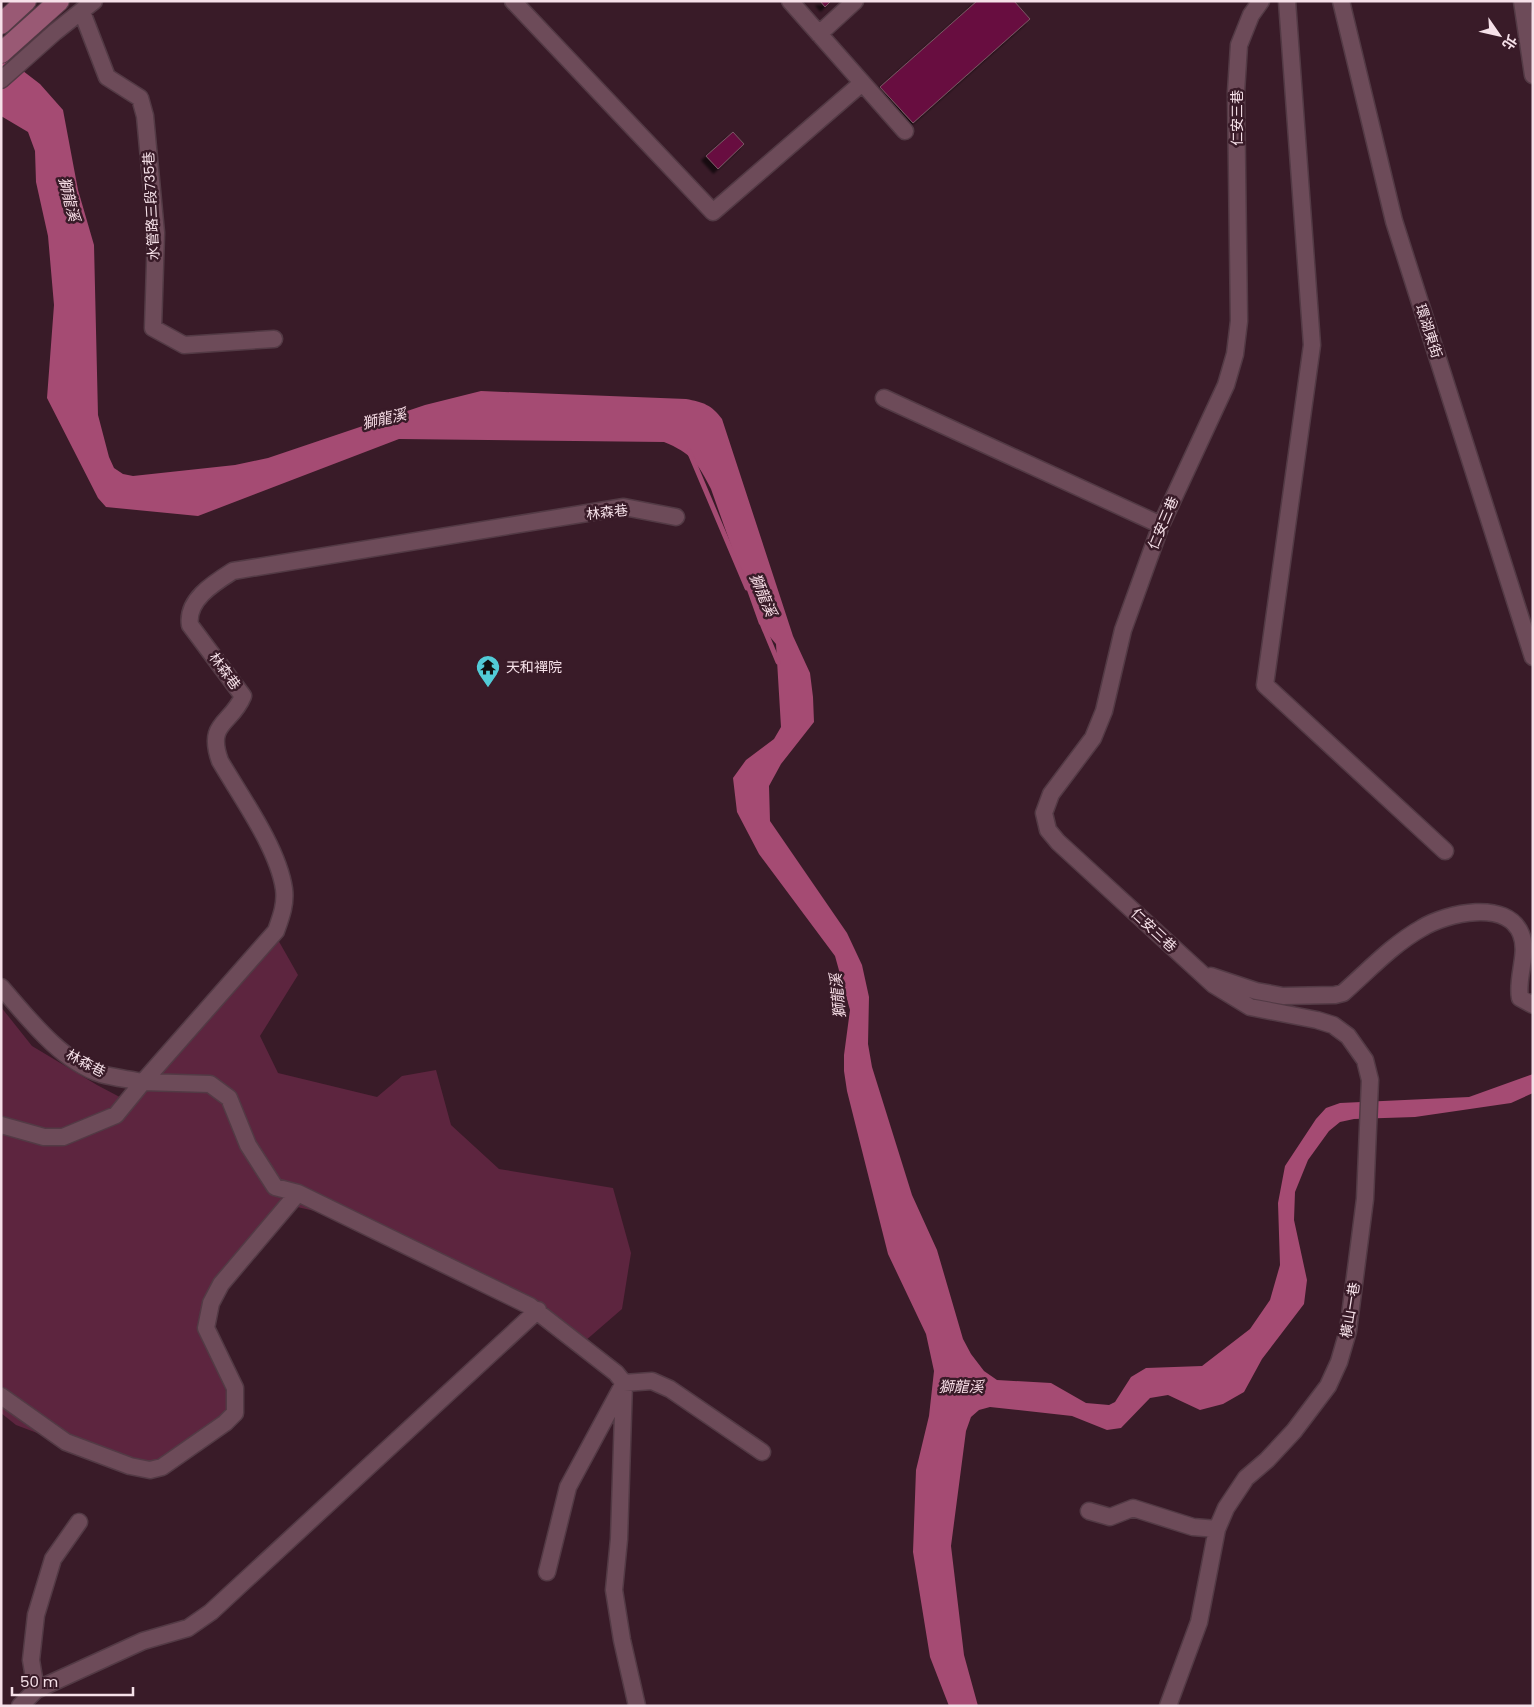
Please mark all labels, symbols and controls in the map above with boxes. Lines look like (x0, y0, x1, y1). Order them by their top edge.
north arrow (1474, 10, 1524, 60)
text: 北 (1498, 31, 1522, 54)
street label: 仁安三巷 (1227, 90, 1247, 146)
street label: 水管路三段735巷 (138, 151, 164, 261)
water label: 獅龍溪 (54, 174, 86, 225)
street label: 環湖東街 (1411, 301, 1447, 361)
water label: 獅龍溪 (360, 403, 410, 434)
street label: 仁安三巷 (1143, 493, 1183, 553)
street label: 林森巷 (585, 500, 629, 524)
water label: 獅龍溪 (745, 570, 783, 621)
street label: 林森巷 (205, 648, 245, 694)
temple icon: 天和禪院 (475, 654, 501, 688)
place label: 天和禪院 (506, 657, 562, 677)
street label: 仁安三巷 (1127, 904, 1181, 956)
water label: 獅龍溪 (825, 971, 850, 1020)
street label: 林森巷 (63, 1044, 109, 1082)
street label: 橫山一巷 (1336, 1281, 1364, 1339)
water label: 獅龍溪 (938, 1376, 985, 1397)
scale bar (12, 1664, 134, 1696)
text: 50 m (20, 1671, 58, 1692)

